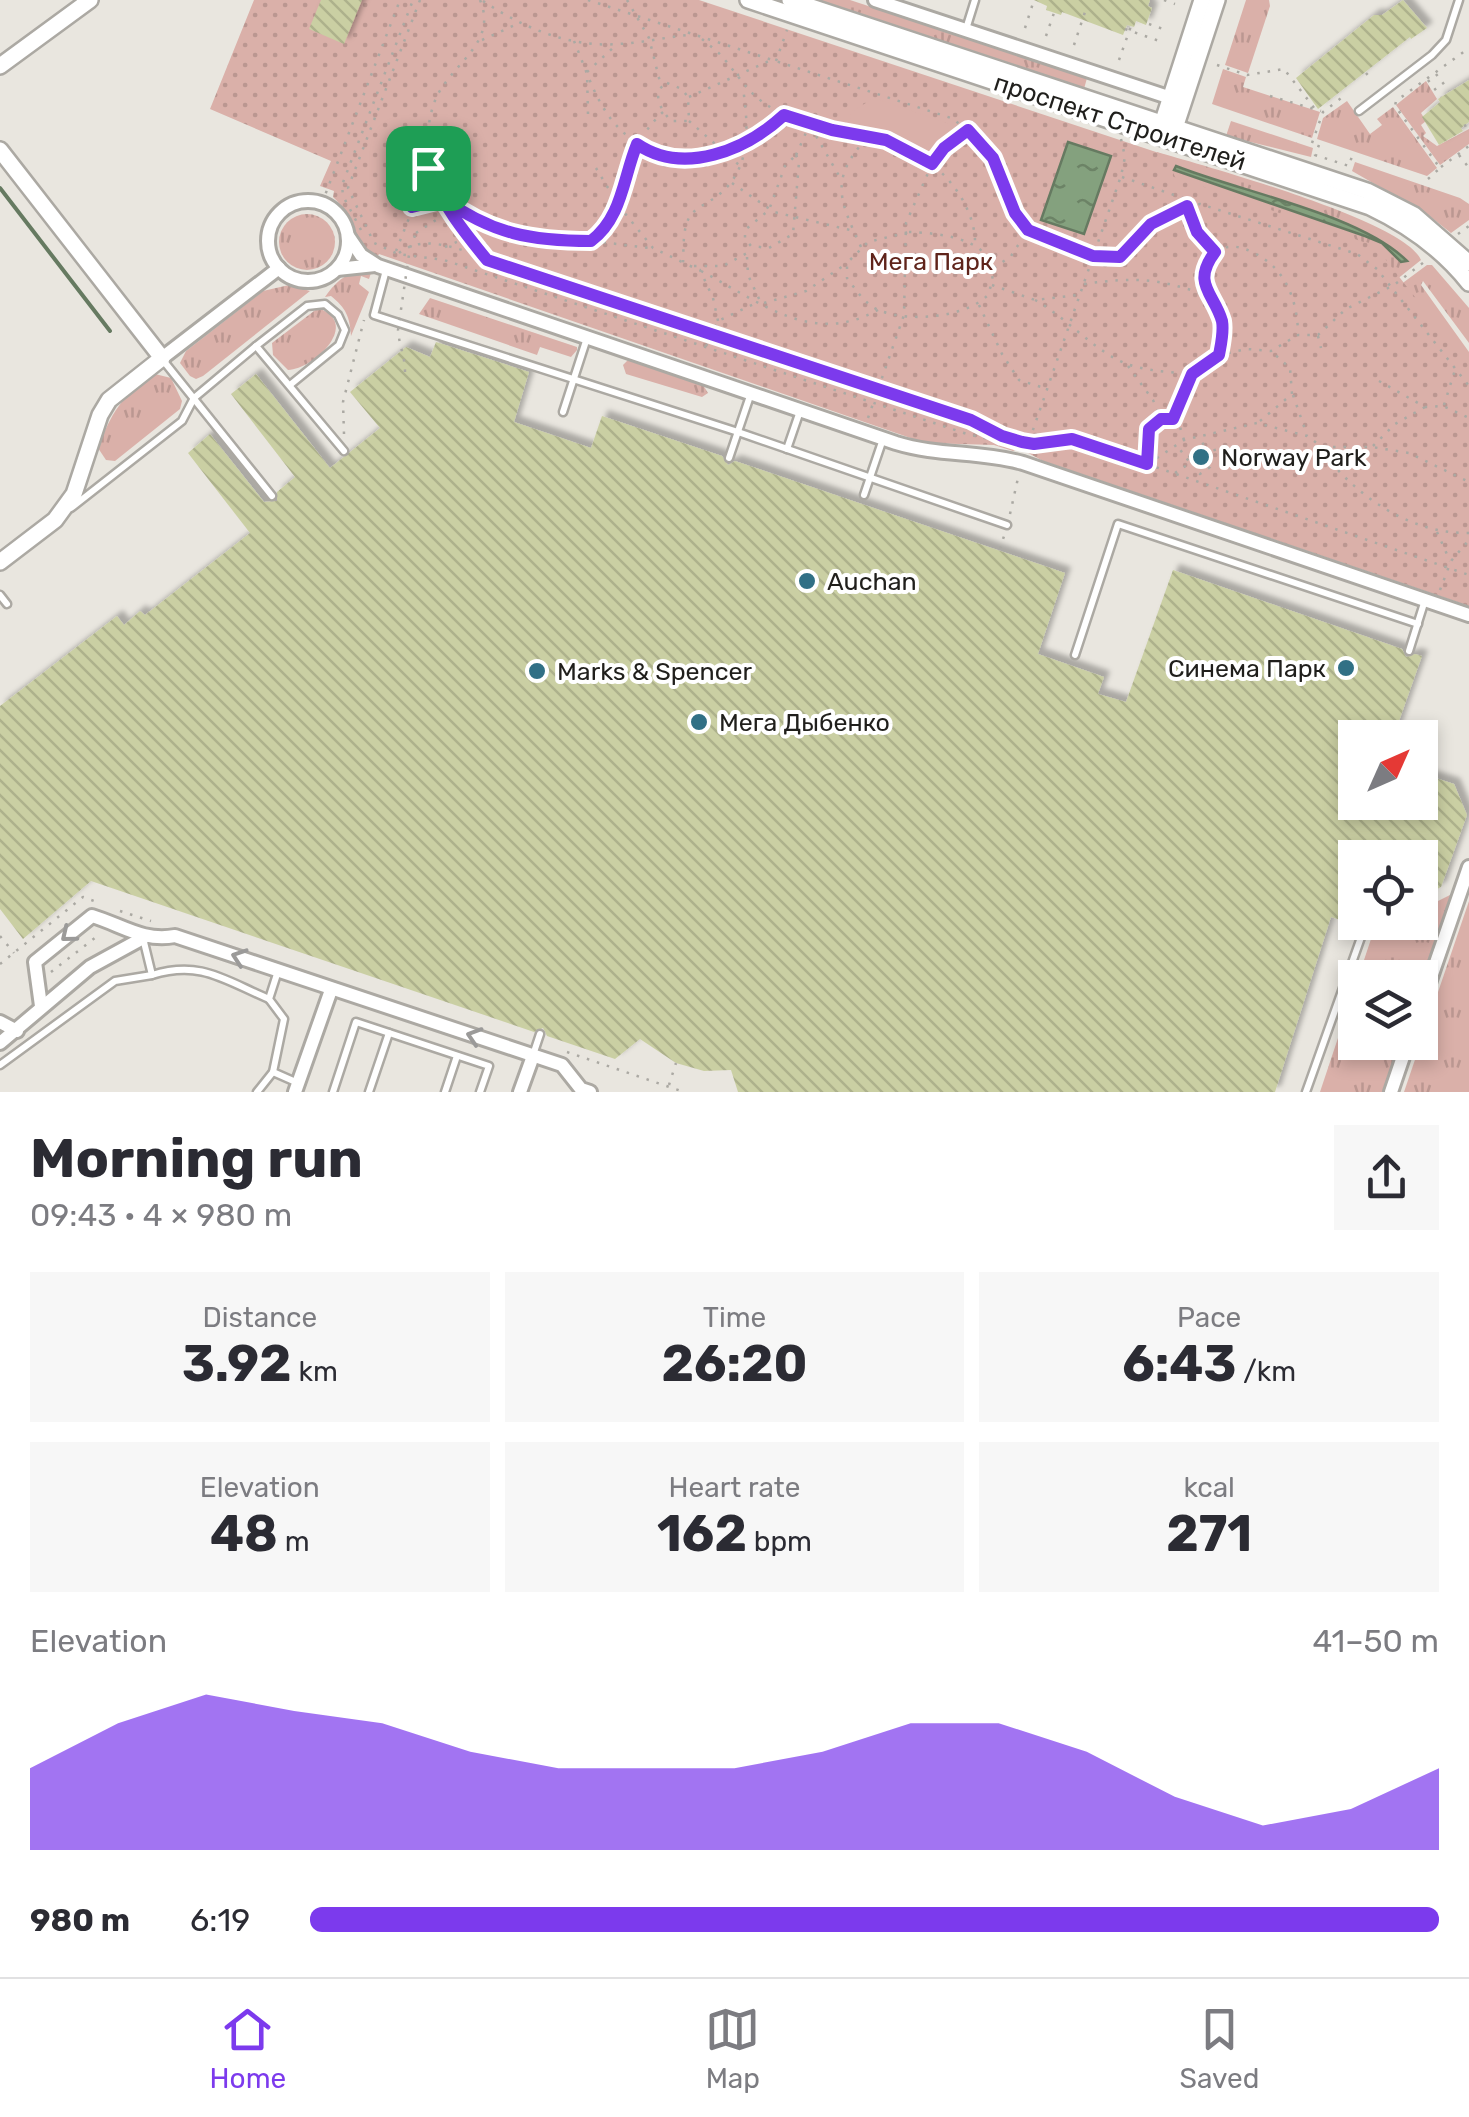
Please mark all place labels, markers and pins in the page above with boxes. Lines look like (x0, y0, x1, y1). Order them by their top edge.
pin (386, 126, 471, 211)
place label: Norway Park (1221, 443, 1367, 472)
marker: Norway Park (1190, 446, 1212, 468)
place label: Auchan (827, 567, 917, 596)
marker: Auchan (796, 570, 818, 592)
place label: Синема Парк (1168, 654, 1326, 683)
place label: Marks & Spencer (557, 657, 753, 686)
marker: Синема Парк (1335, 657, 1357, 679)
marker: Marks & Spencer (526, 660, 548, 682)
place label: Мега Дыбенко (719, 708, 890, 737)
marker: Мега Дыбенко (688, 711, 710, 733)

